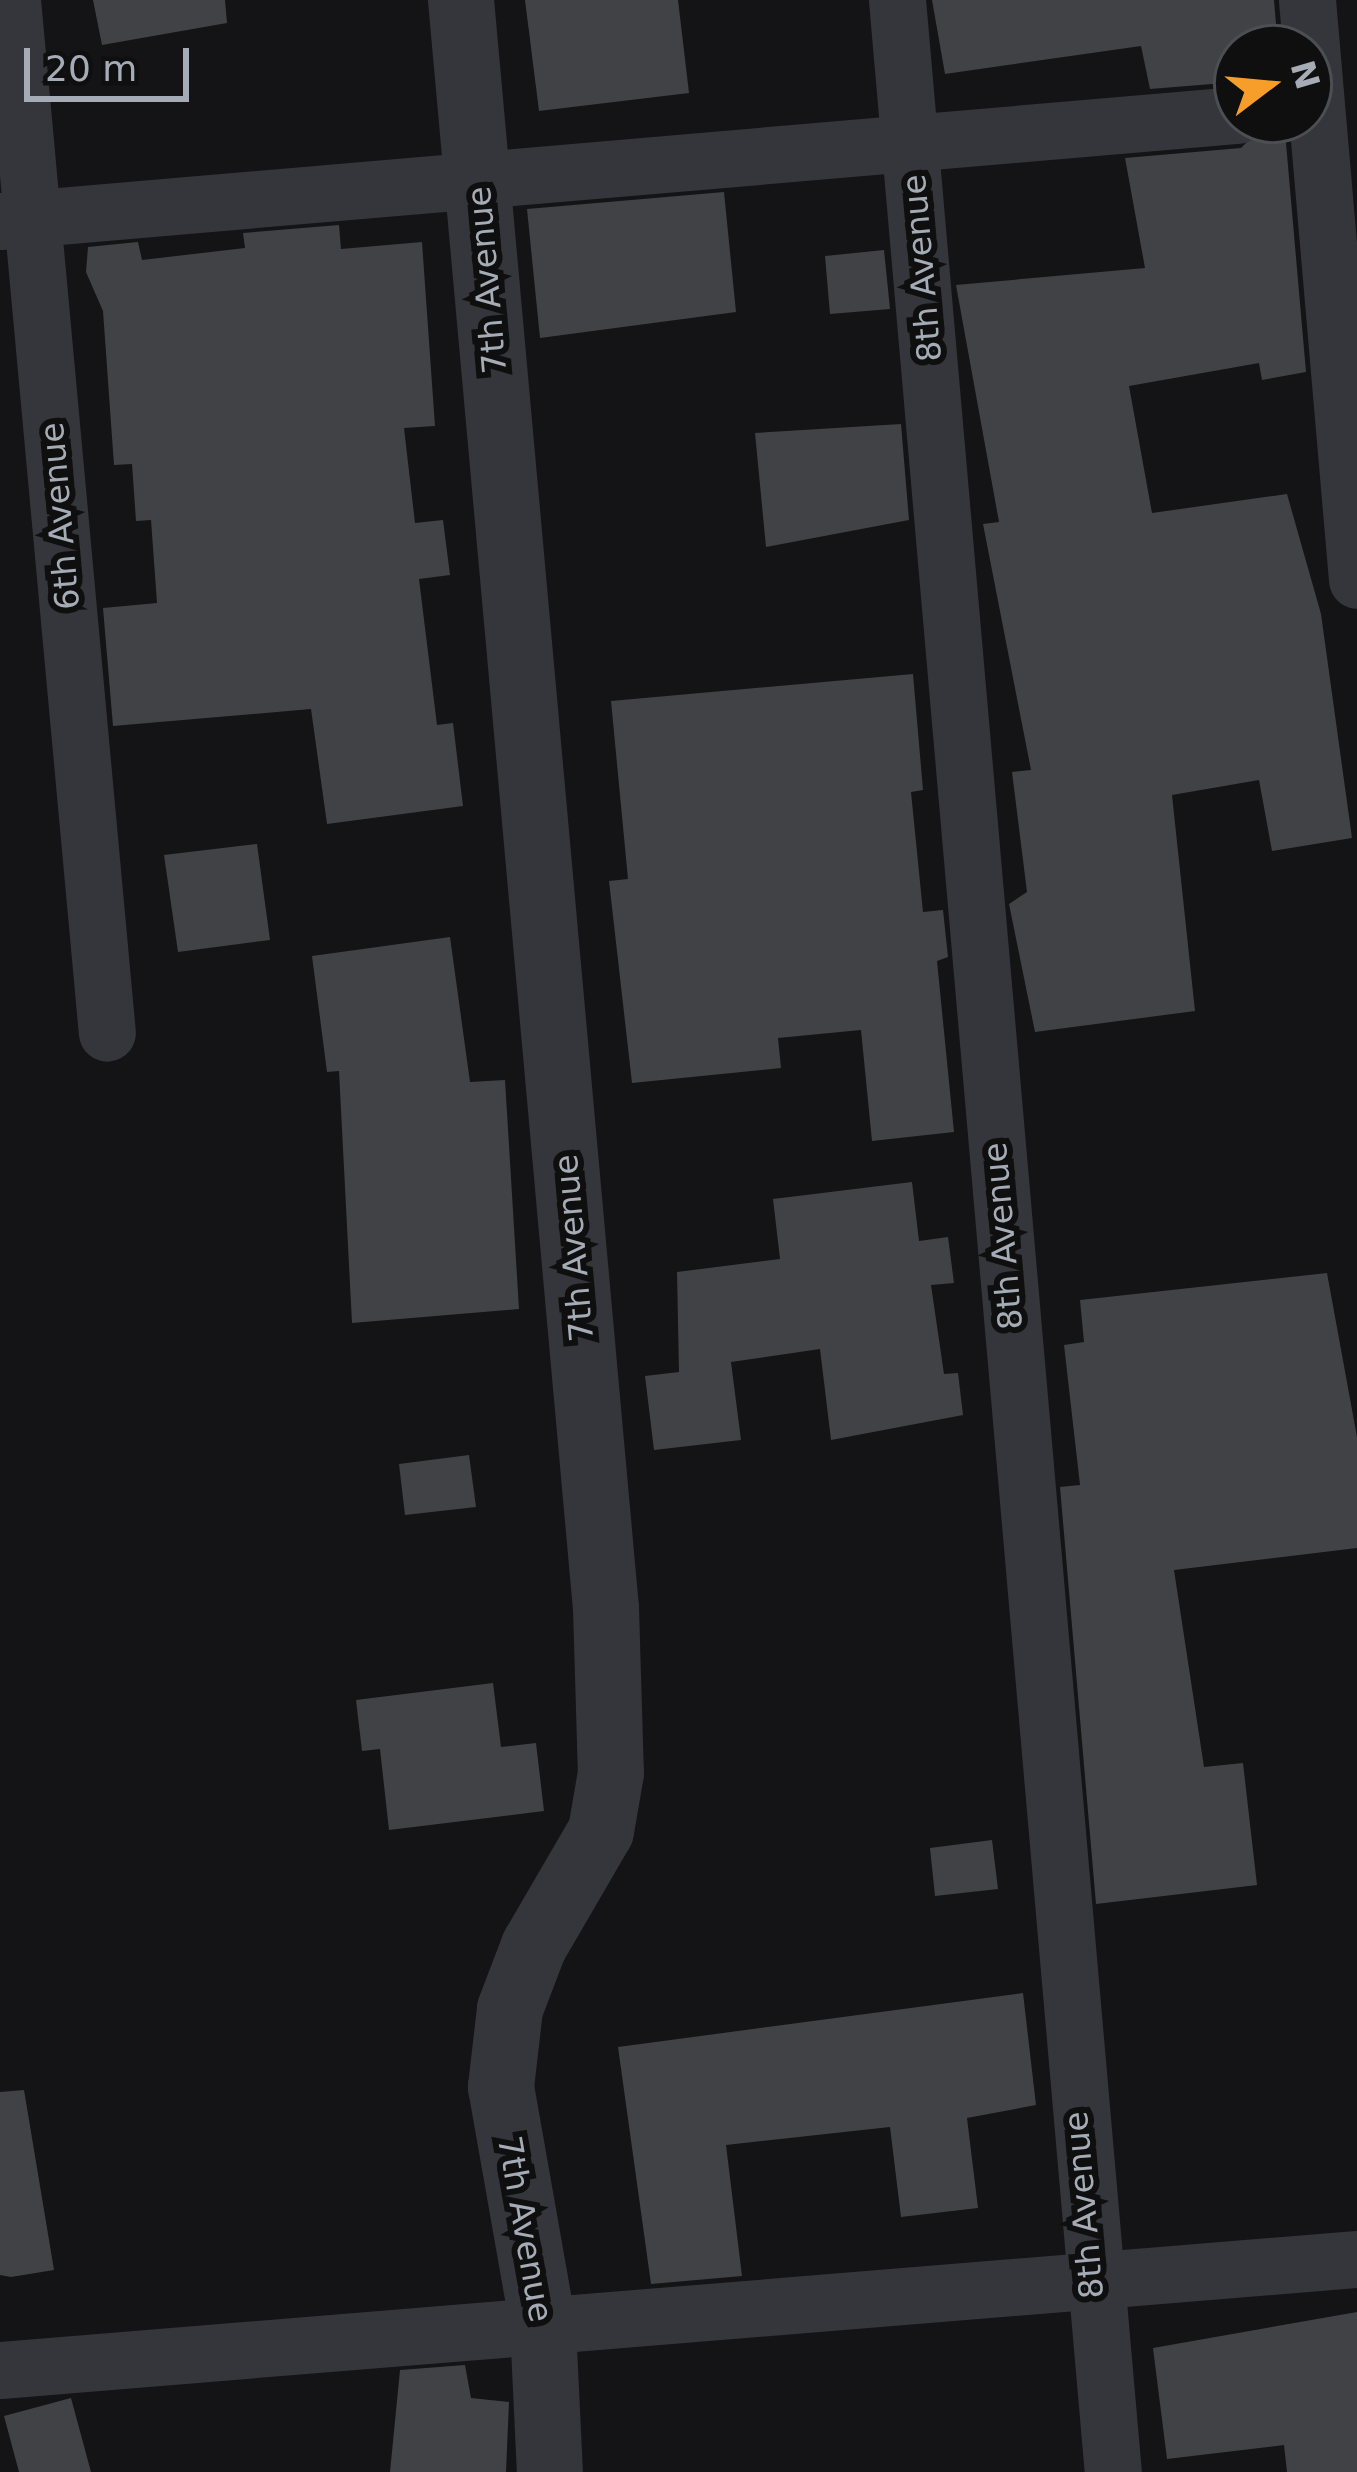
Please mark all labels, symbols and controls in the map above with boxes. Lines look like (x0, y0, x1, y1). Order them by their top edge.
scale bar (30, 24, 195, 98)
north arrow (1213, 24, 1333, 144)
text: 20 m (45, 48, 137, 89)
text: N (1283, 56, 1328, 93)
street label: 8th Avenue (894, 173, 950, 363)
street label: 7th Avenue (459, 185, 515, 375)
street label: 6th Avenue (32, 421, 88, 611)
street label: 8th Avenue (975, 1141, 1031, 1331)
street label: 7th Avenue (546, 1153, 602, 1343)
street label: 8th Avenue (1056, 2110, 1112, 2300)
street label: 7th Avenue (489, 2133, 561, 2325)

